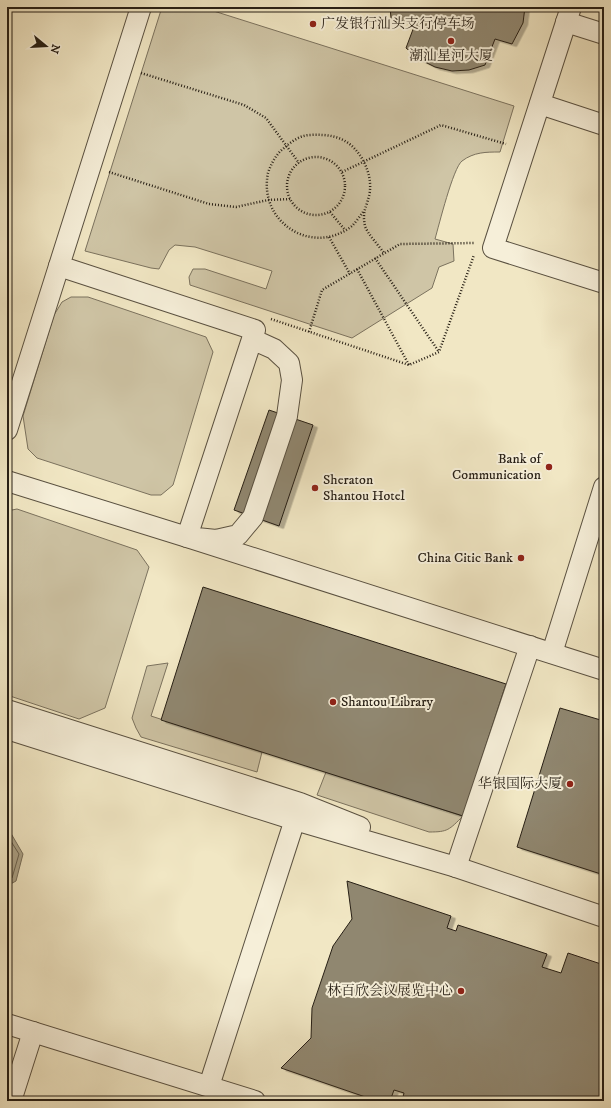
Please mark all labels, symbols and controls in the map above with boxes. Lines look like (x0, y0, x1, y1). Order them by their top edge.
place label: 广发银行汕头支行停车场 (321, 15, 475, 33)
marker: 广发银行汕头支行停车场 (308, 19, 318, 29)
north arrow (26, 26, 66, 66)
marker: 潮汕星河大厦 (446, 36, 456, 46)
text: N (47, 42, 63, 55)
place label: 潮汕星河大厦 (409, 47, 493, 65)
place label: Bank of Communication (452, 450, 544, 484)
marker: Bank of Communication (544, 462, 554, 472)
place label: Sheraton Shantou Hotel (323, 471, 406, 505)
marker: Sheraton Shantou Hotel (310, 483, 320, 493)
place label: China Citic Bank (417, 549, 513, 567)
marker: China Citic Bank (516, 553, 526, 563)
place label: Shantou Library (341, 693, 433, 711)
marker: Shantou Library (328, 697, 338, 707)
place label: 华银国际大厦 (478, 775, 562, 793)
marker: 华银国际大厦 (565, 779, 575, 789)
place label: 林百欣会议展览中心 (327, 982, 453, 1000)
marker: 林百欣会议展览中心 (456, 986, 466, 996)

